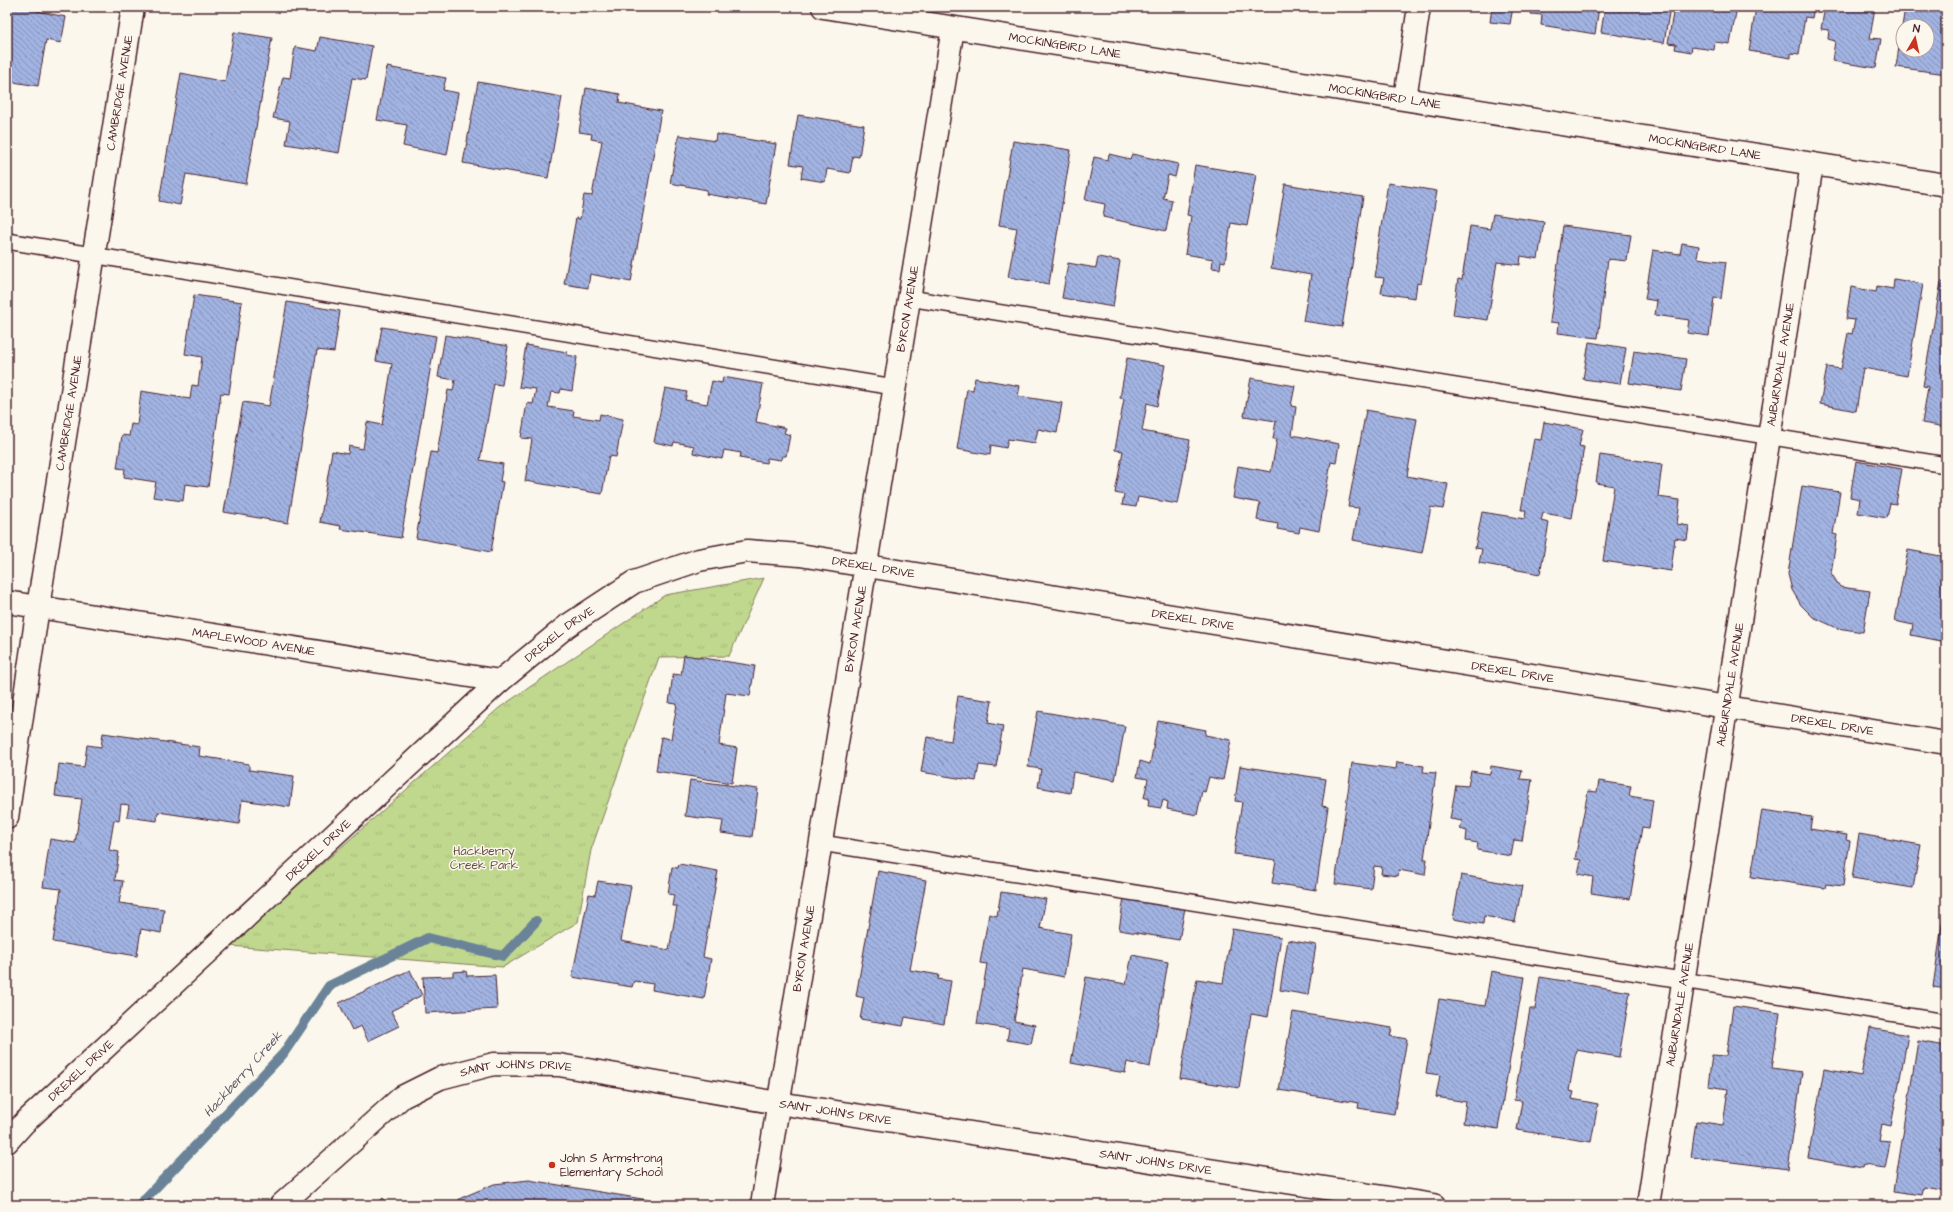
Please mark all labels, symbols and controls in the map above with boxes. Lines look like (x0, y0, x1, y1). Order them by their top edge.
north arrow (1895, 18, 1935, 58)
text: N (1912, 21, 1921, 37)
street label: MOCKINGBIRD LANE (1008, 28, 1122, 63)
street label: CAMBRIDGE AVENUE (102, 34, 137, 152)
street label: MOCKINGBIRD LANE (1328, 79, 1442, 113)
street label: MOCKINGBIRD LANE (1648, 130, 1762, 164)
street label: BYRON AVENUE (892, 264, 923, 353)
street label: AUBURNDALE AVENUE (1762, 301, 1799, 428)
street label: CAMBRIDGE AVENUE (51, 354, 86, 472)
street label: DREXEL DRIVE (831, 552, 916, 582)
street label: BYRON AVENUE (840, 584, 871, 673)
street label: DREXEL DRIVE (521, 602, 598, 666)
street label: DREXEL DRIVE (1151, 604, 1236, 635)
street label: AUBURNDALE AVENUE (1712, 621, 1748, 748)
street label: MAPLEWOOD AVENUE (191, 623, 317, 660)
street label: DREXEL DRIVE (1470, 657, 1556, 687)
street label: DREXEL DRIVE (1790, 709, 1875, 740)
street label: DREXEL DRIVE (282, 815, 355, 884)
park label: Hackberry Creek Park (450, 843, 519, 874)
street label: BYRON AVENUE (788, 904, 819, 993)
street label: AUBURNDALE AVENUE (1661, 941, 1698, 1068)
water label: Hackberry Creek (199, 1026, 288, 1122)
street label: DREXEL DRIVE (44, 1036, 117, 1105)
street label: SAINT JOHN'S DRIVE (458, 1055, 574, 1081)
street label: SAINT JOHN'S DRIVE (778, 1095, 893, 1129)
street label: SAINT JOHN'S DRIVE (1098, 1145, 1213, 1179)
place label: John S Armstrong Elementary School (560, 1150, 663, 1182)
marker: John S Armstrong Elementary School (547, 1160, 557, 1170)

